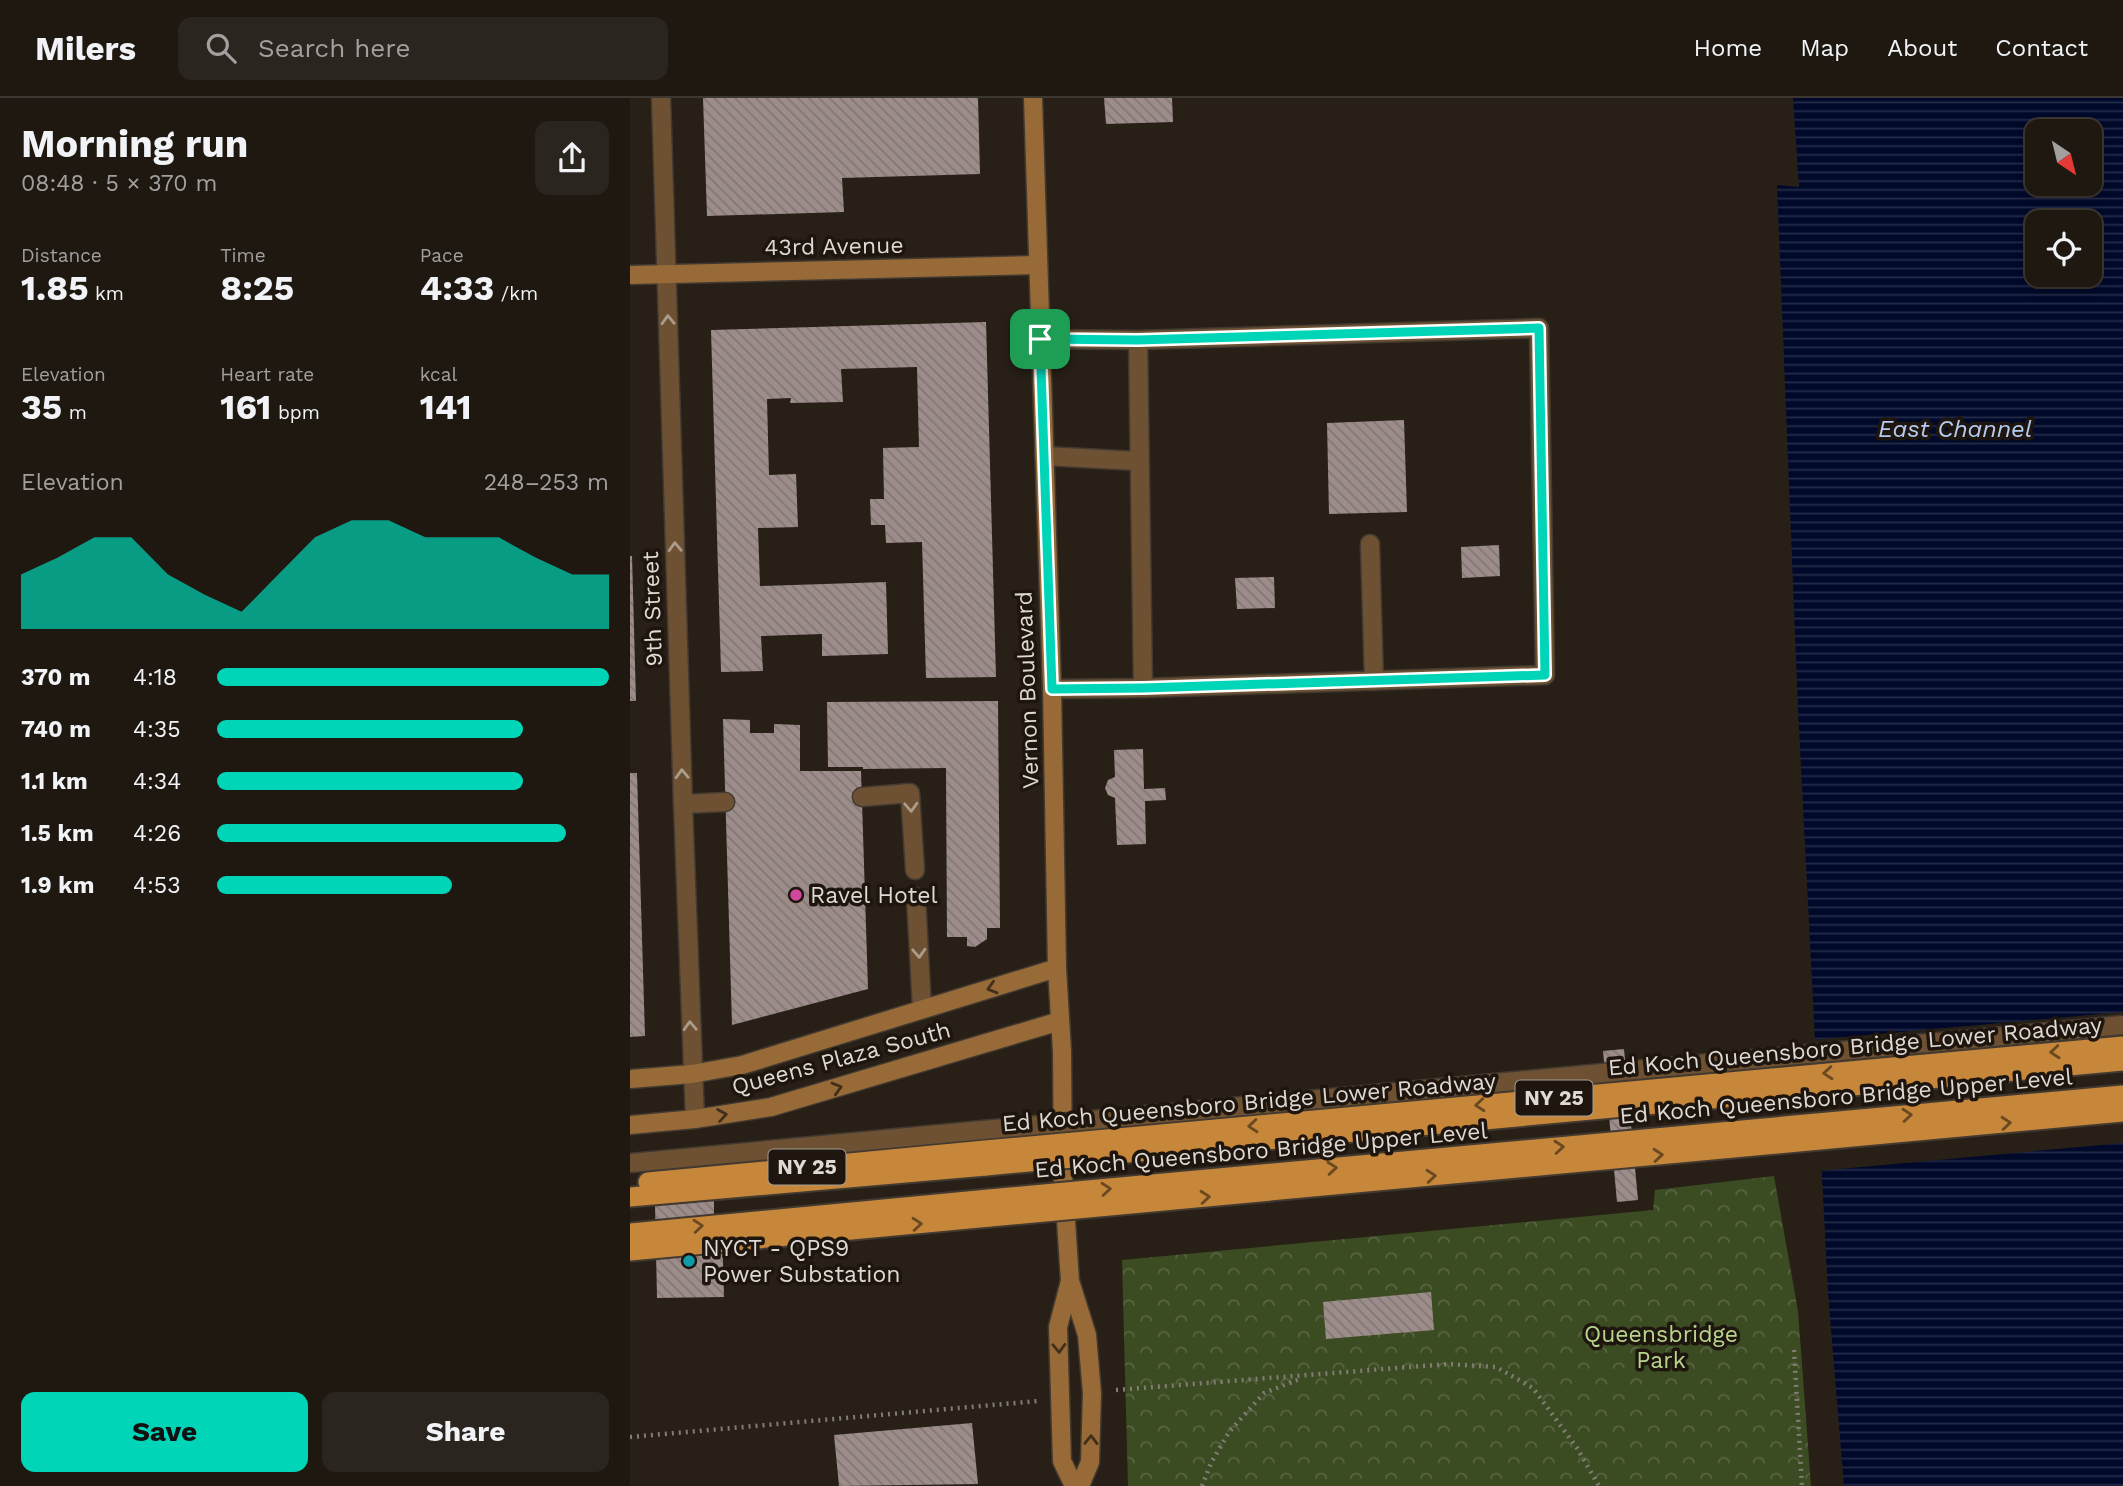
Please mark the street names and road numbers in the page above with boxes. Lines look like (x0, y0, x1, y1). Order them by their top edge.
street label: 43rd Avenue (764, 232, 904, 261)
street label: 9th Street (637, 551, 668, 667)
street label: Vernon Boulevard (1011, 591, 1044, 789)
street label: Ed Koch Queensboro Bridge Lower Roadway (1607, 1011, 2103, 1082)
street label: Queens Plaza South (729, 1016, 954, 1101)
street label: Ed Koch Queensboro Bridge Upper Level (1618, 1063, 2074, 1130)
street label: Ed Koch Queensboro Bridge Lower Roadway (1001, 1067, 1497, 1138)
road number: NY 25 (1516, 1080, 1592, 1116)
street label: Ed Koch Queensboro Bridge Upper Level (1033, 1117, 1489, 1184)
road number: NY 25 (768, 1150, 846, 1184)

